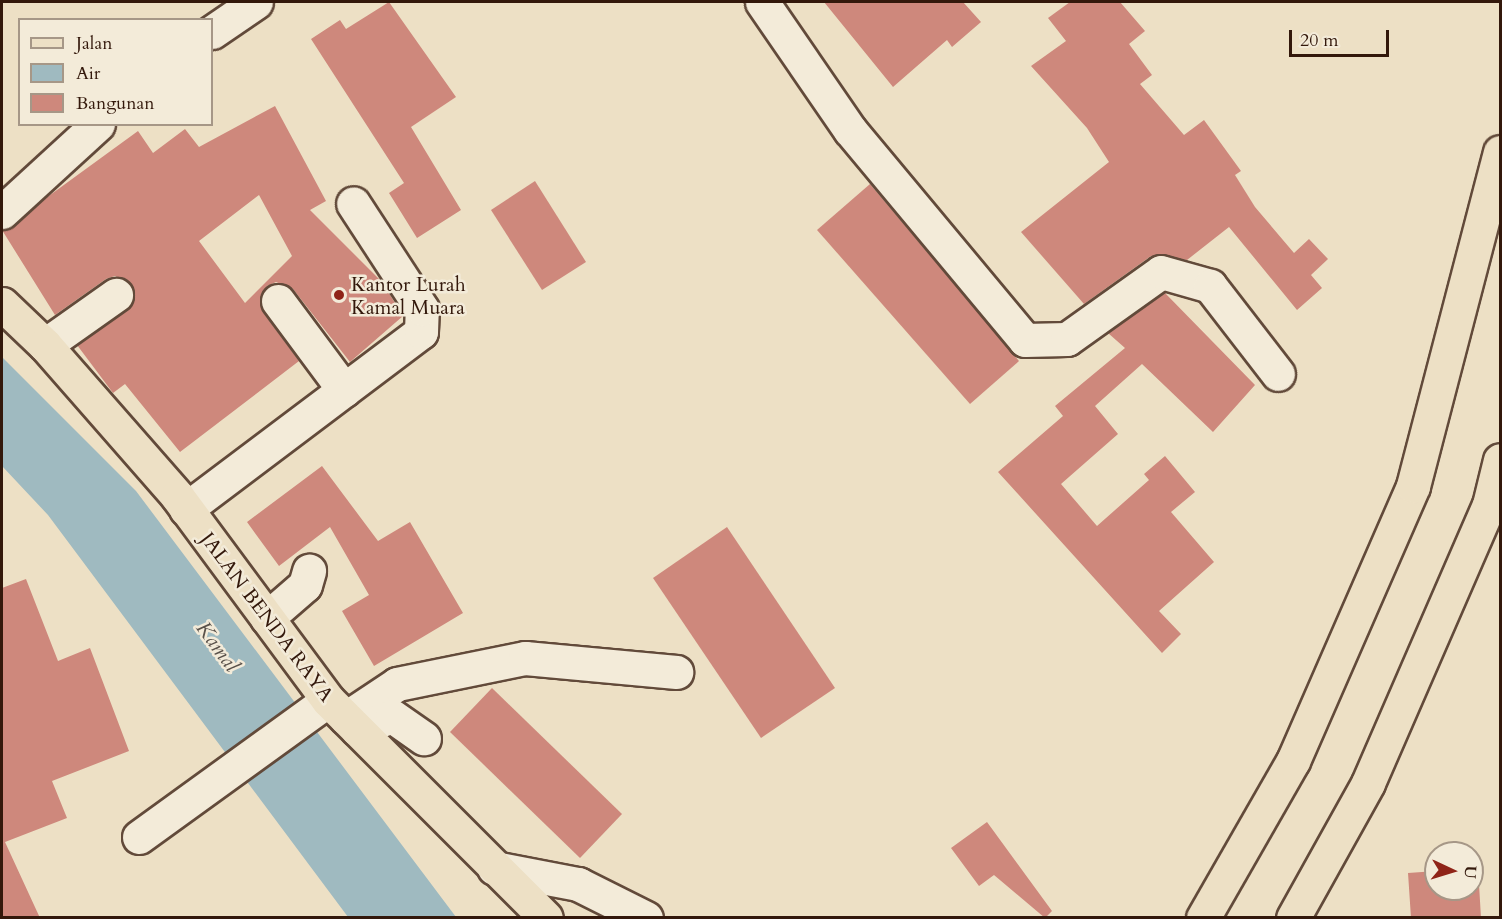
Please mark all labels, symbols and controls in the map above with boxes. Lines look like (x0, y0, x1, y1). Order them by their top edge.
legend (18, 18, 213, 126)
scale bar (1292, 18, 1392, 56)
text: 20 m (1300, 28, 1339, 53)
text: Jalan (76, 31, 112, 56)
text: Air (76, 61, 100, 86)
text: Bangunan (76, 91, 154, 116)
place label: Kantor Lurah Kamal Muara (351, 272, 466, 319)
marker: Kantor Lurah Kamal Muara (332, 288, 346, 302)
street label: JALAN BENDA RAYA (195, 528, 339, 706)
water label: Kamal (190, 617, 244, 677)
north arrow (1424, 841, 1484, 901)
text: U (1459, 865, 1481, 879)

